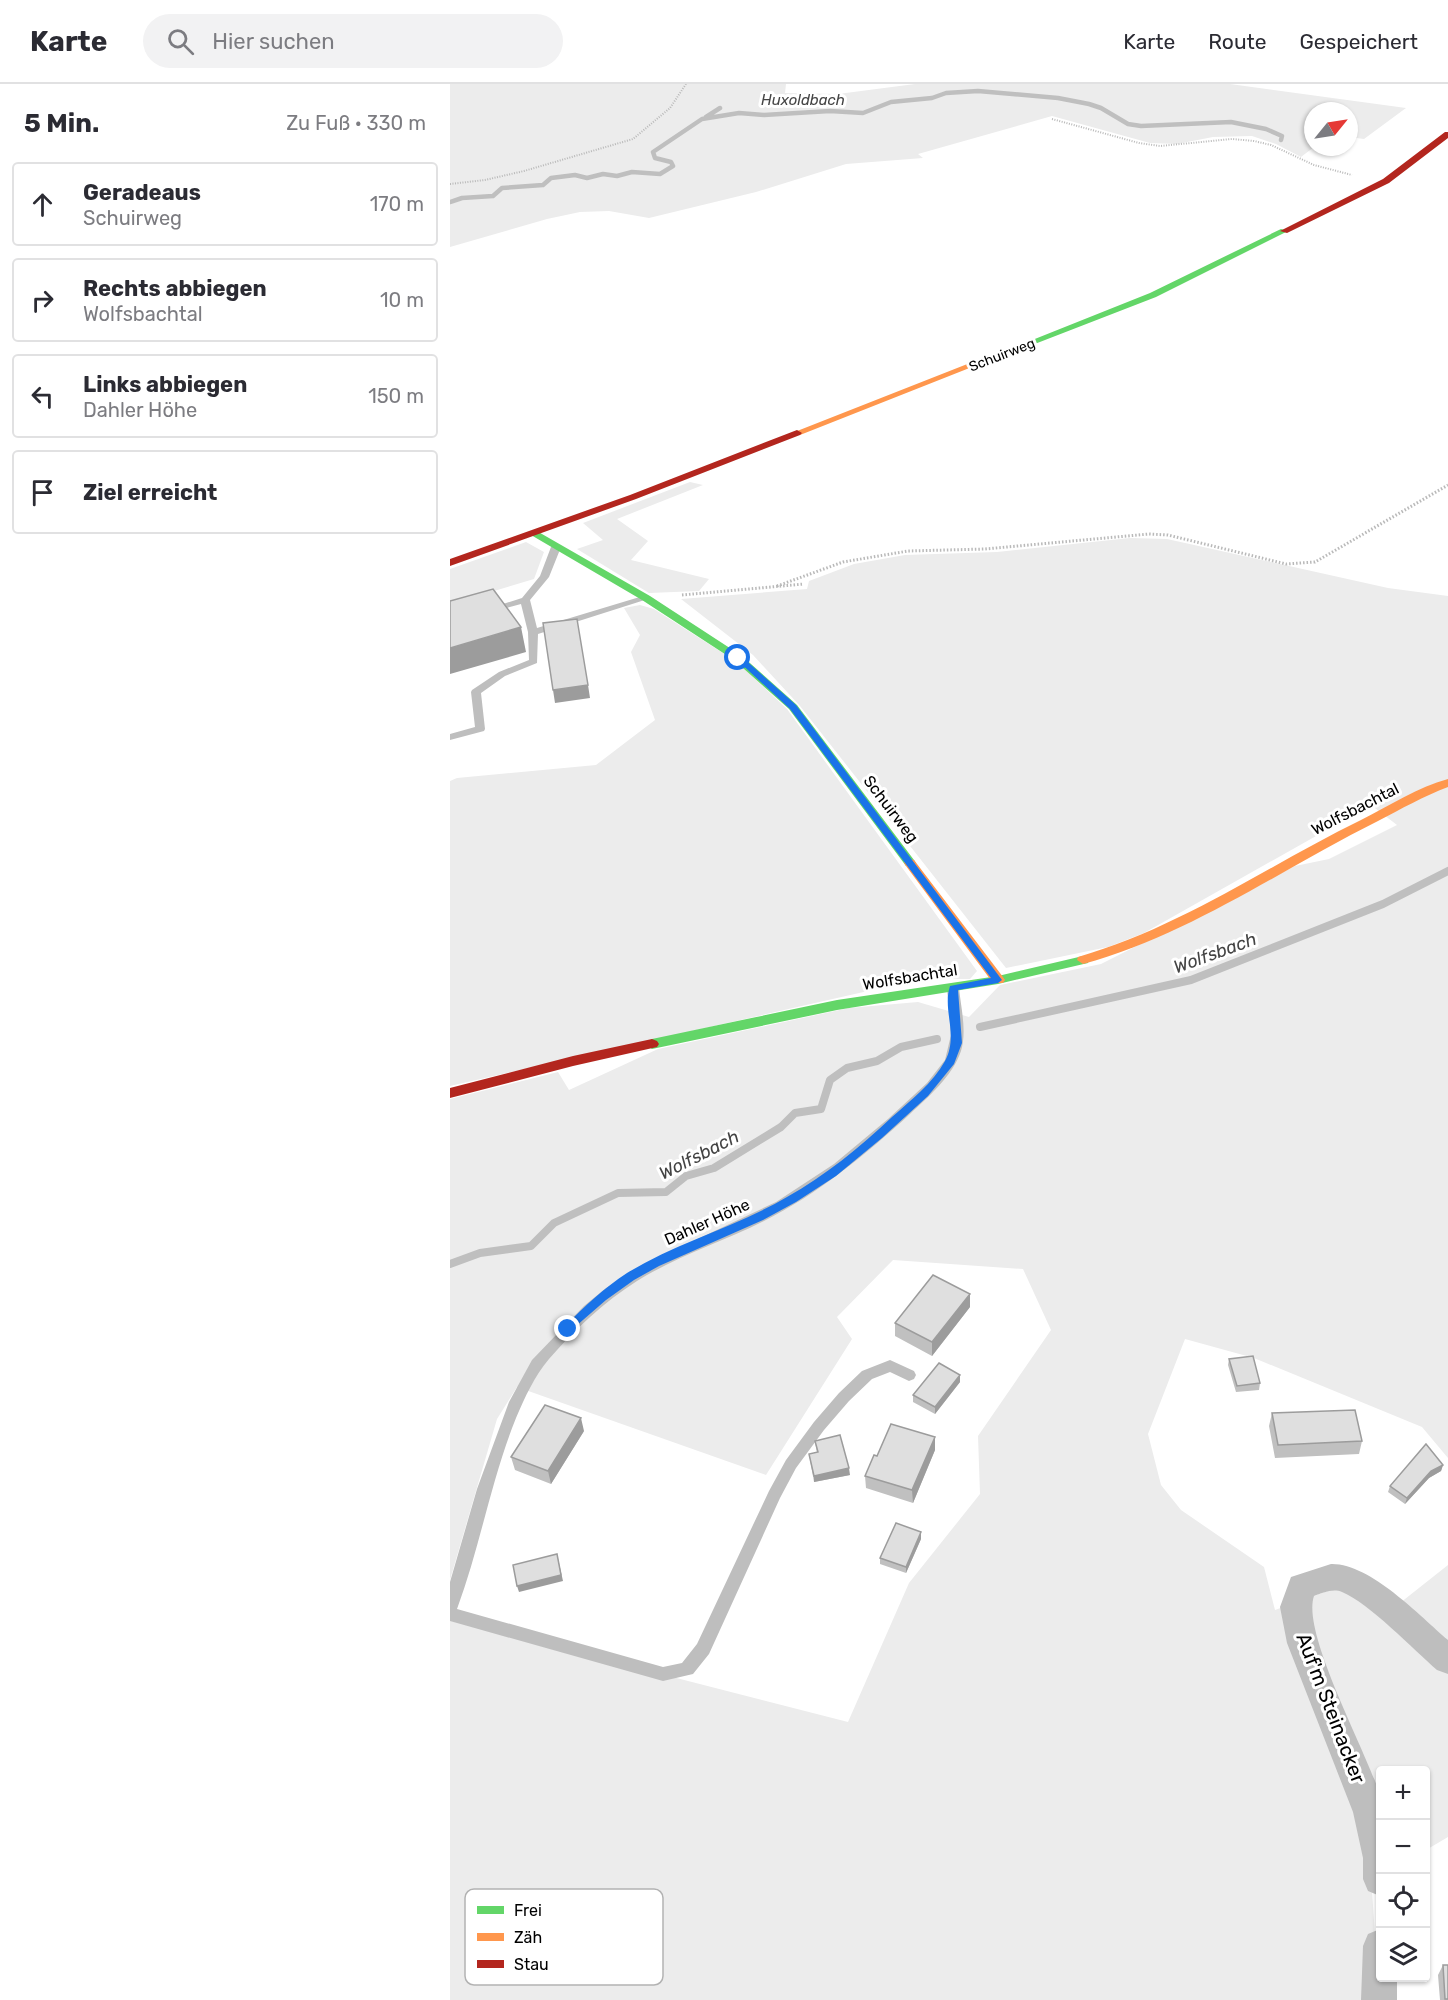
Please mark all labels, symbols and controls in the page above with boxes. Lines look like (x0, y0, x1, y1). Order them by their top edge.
search box (143, 14, 563, 68)
text: Karte (30, 25, 107, 58)
icon: search (164, 25, 197, 58)
text: Hier suchen (212, 28, 335, 55)
text: Karte (1123, 29, 1175, 54)
text: Route (1208, 29, 1267, 54)
text: Gespeichert (1300, 29, 1418, 54)
water label: Huxoldbach (761, 91, 845, 109)
north arrow (1304, 102, 1358, 156)
text: 5 Min. (24, 108, 99, 139)
text: Zu Fuß · 330 m (286, 111, 426, 135)
text: Geradeaus (83, 179, 201, 206)
icon: ahead (26, 188, 59, 221)
text: 170 m (370, 192, 424, 216)
text: Schuirweg (83, 206, 182, 230)
text: Rechts abbiegen (83, 275, 267, 302)
icon: right (26, 284, 59, 317)
text: 10 m (380, 288, 424, 312)
text: Wolfsbachtal (83, 302, 203, 326)
street label: Schuirweg (967, 335, 1037, 375)
text: Links abbiegen (83, 371, 247, 398)
icon: left (26, 380, 59, 413)
text: 150 m (368, 384, 424, 408)
text: Dahler Höhe (83, 398, 197, 422)
icon: arrive (26, 476, 59, 509)
text: Ziel erreicht (83, 479, 217, 506)
route start (724, 644, 750, 670)
street label: Schuirweg (860, 772, 922, 846)
street label: Wolfsbachtal (1308, 779, 1402, 839)
water label: Wolfsbach (1170, 928, 1260, 978)
street label: Wolfsbachtal (861, 960, 959, 994)
water label: Wolfsbach (655, 1125, 743, 1185)
street label: Dahler Höhe (661, 1195, 753, 1249)
route end (554, 1315, 580, 1341)
street label: Auf'm Steinacker (1291, 1629, 1371, 1787)
map controls (1376, 1766, 1430, 1982)
button: + (1376, 1766, 1430, 1820)
button: − (1376, 1820, 1430, 1874)
button: locate (1376, 1874, 1430, 1928)
legend (465, 1889, 663, 1985)
text: Frei (514, 1901, 542, 1920)
text: Zäh (514, 1928, 542, 1947)
button: layers (1376, 1928, 1430, 1982)
text: Stau (514, 1955, 549, 1974)

